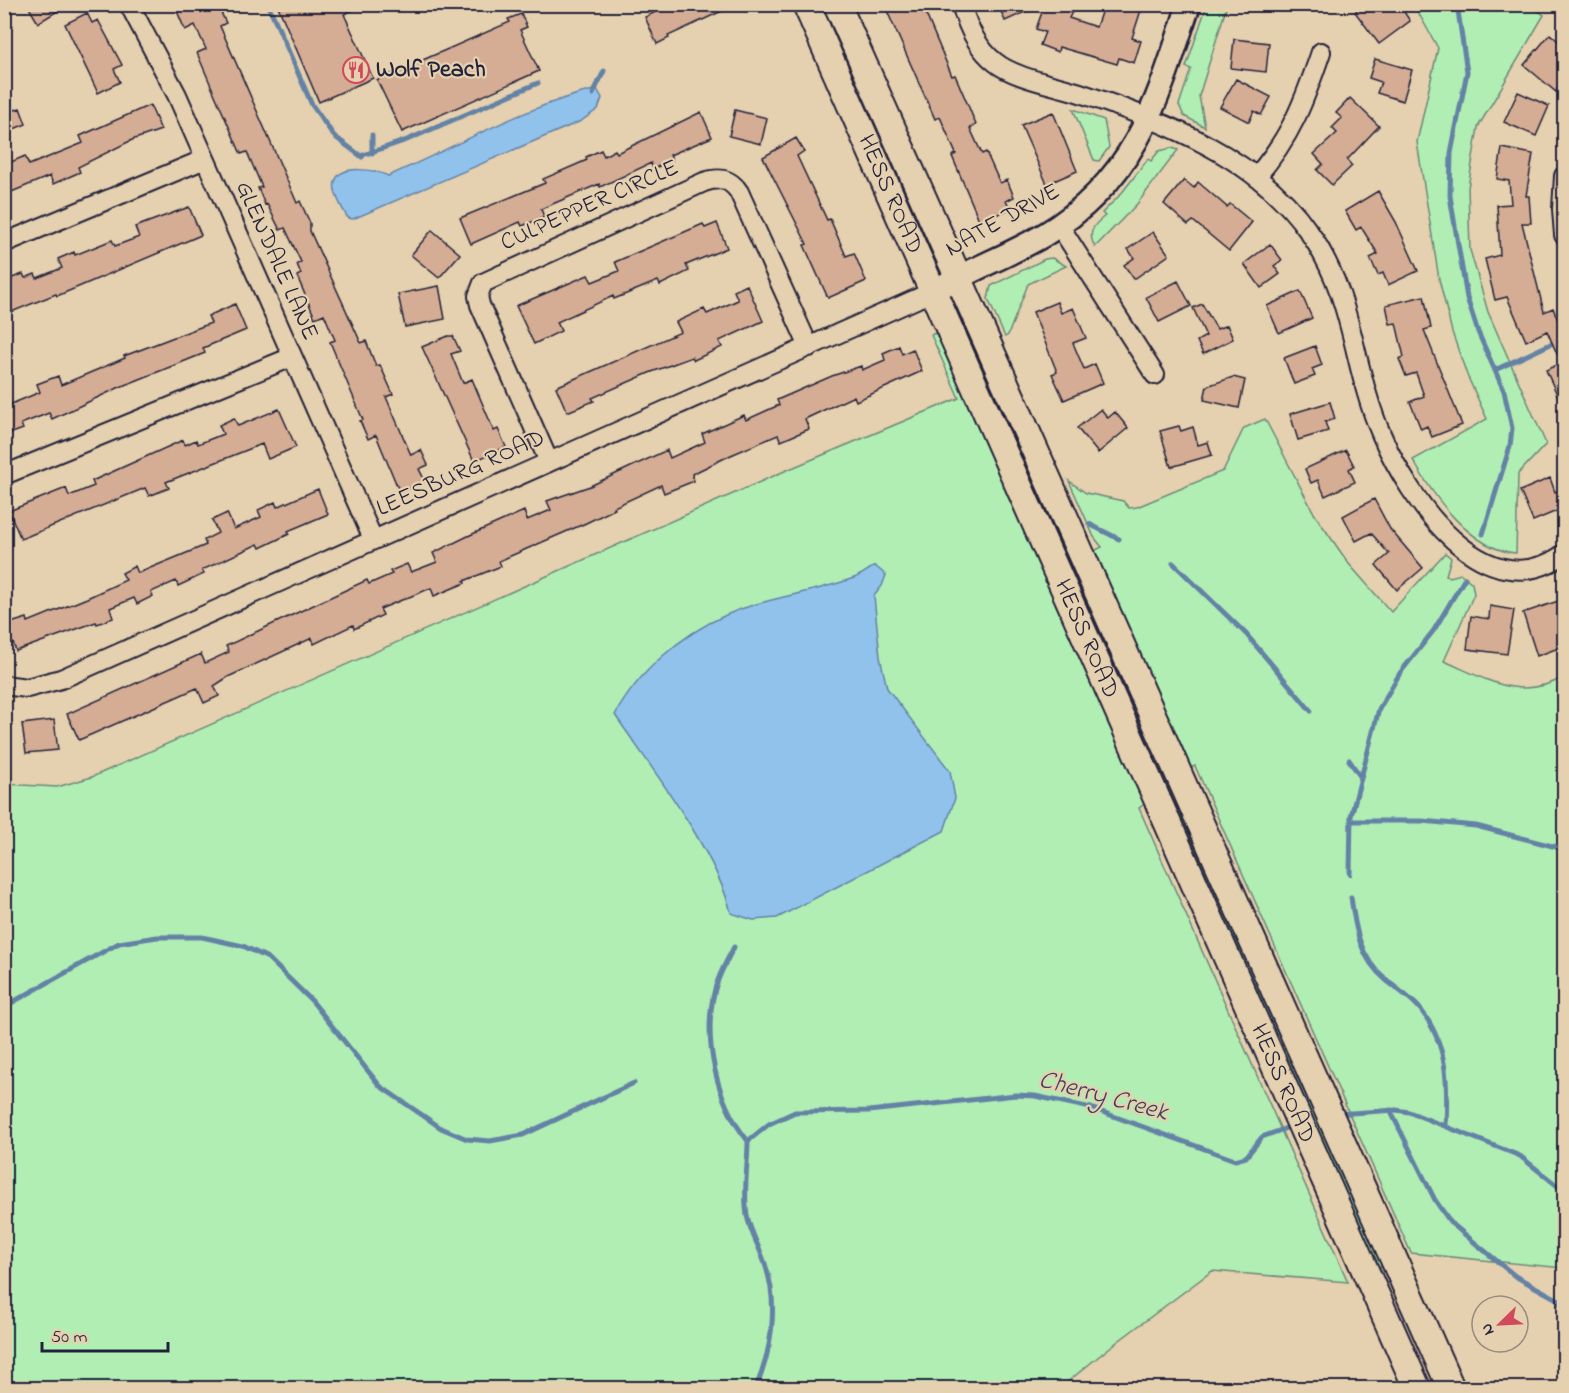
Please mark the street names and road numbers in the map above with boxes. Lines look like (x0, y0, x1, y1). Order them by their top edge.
street label: HESS ROAD (848, 129, 932, 259)
street label: CULPEPPER CIRCLE (495, 151, 685, 261)
street label: NATE DRIVE (939, 175, 1067, 267)
street label: GLENDALE LANE (225, 176, 327, 346)
street label: LEESBURG ROAD (371, 421, 551, 527)
street label: HESS ROAD (1045, 574, 1128, 704)
street label: HESS ROAD (1241, 1018, 1324, 1149)

